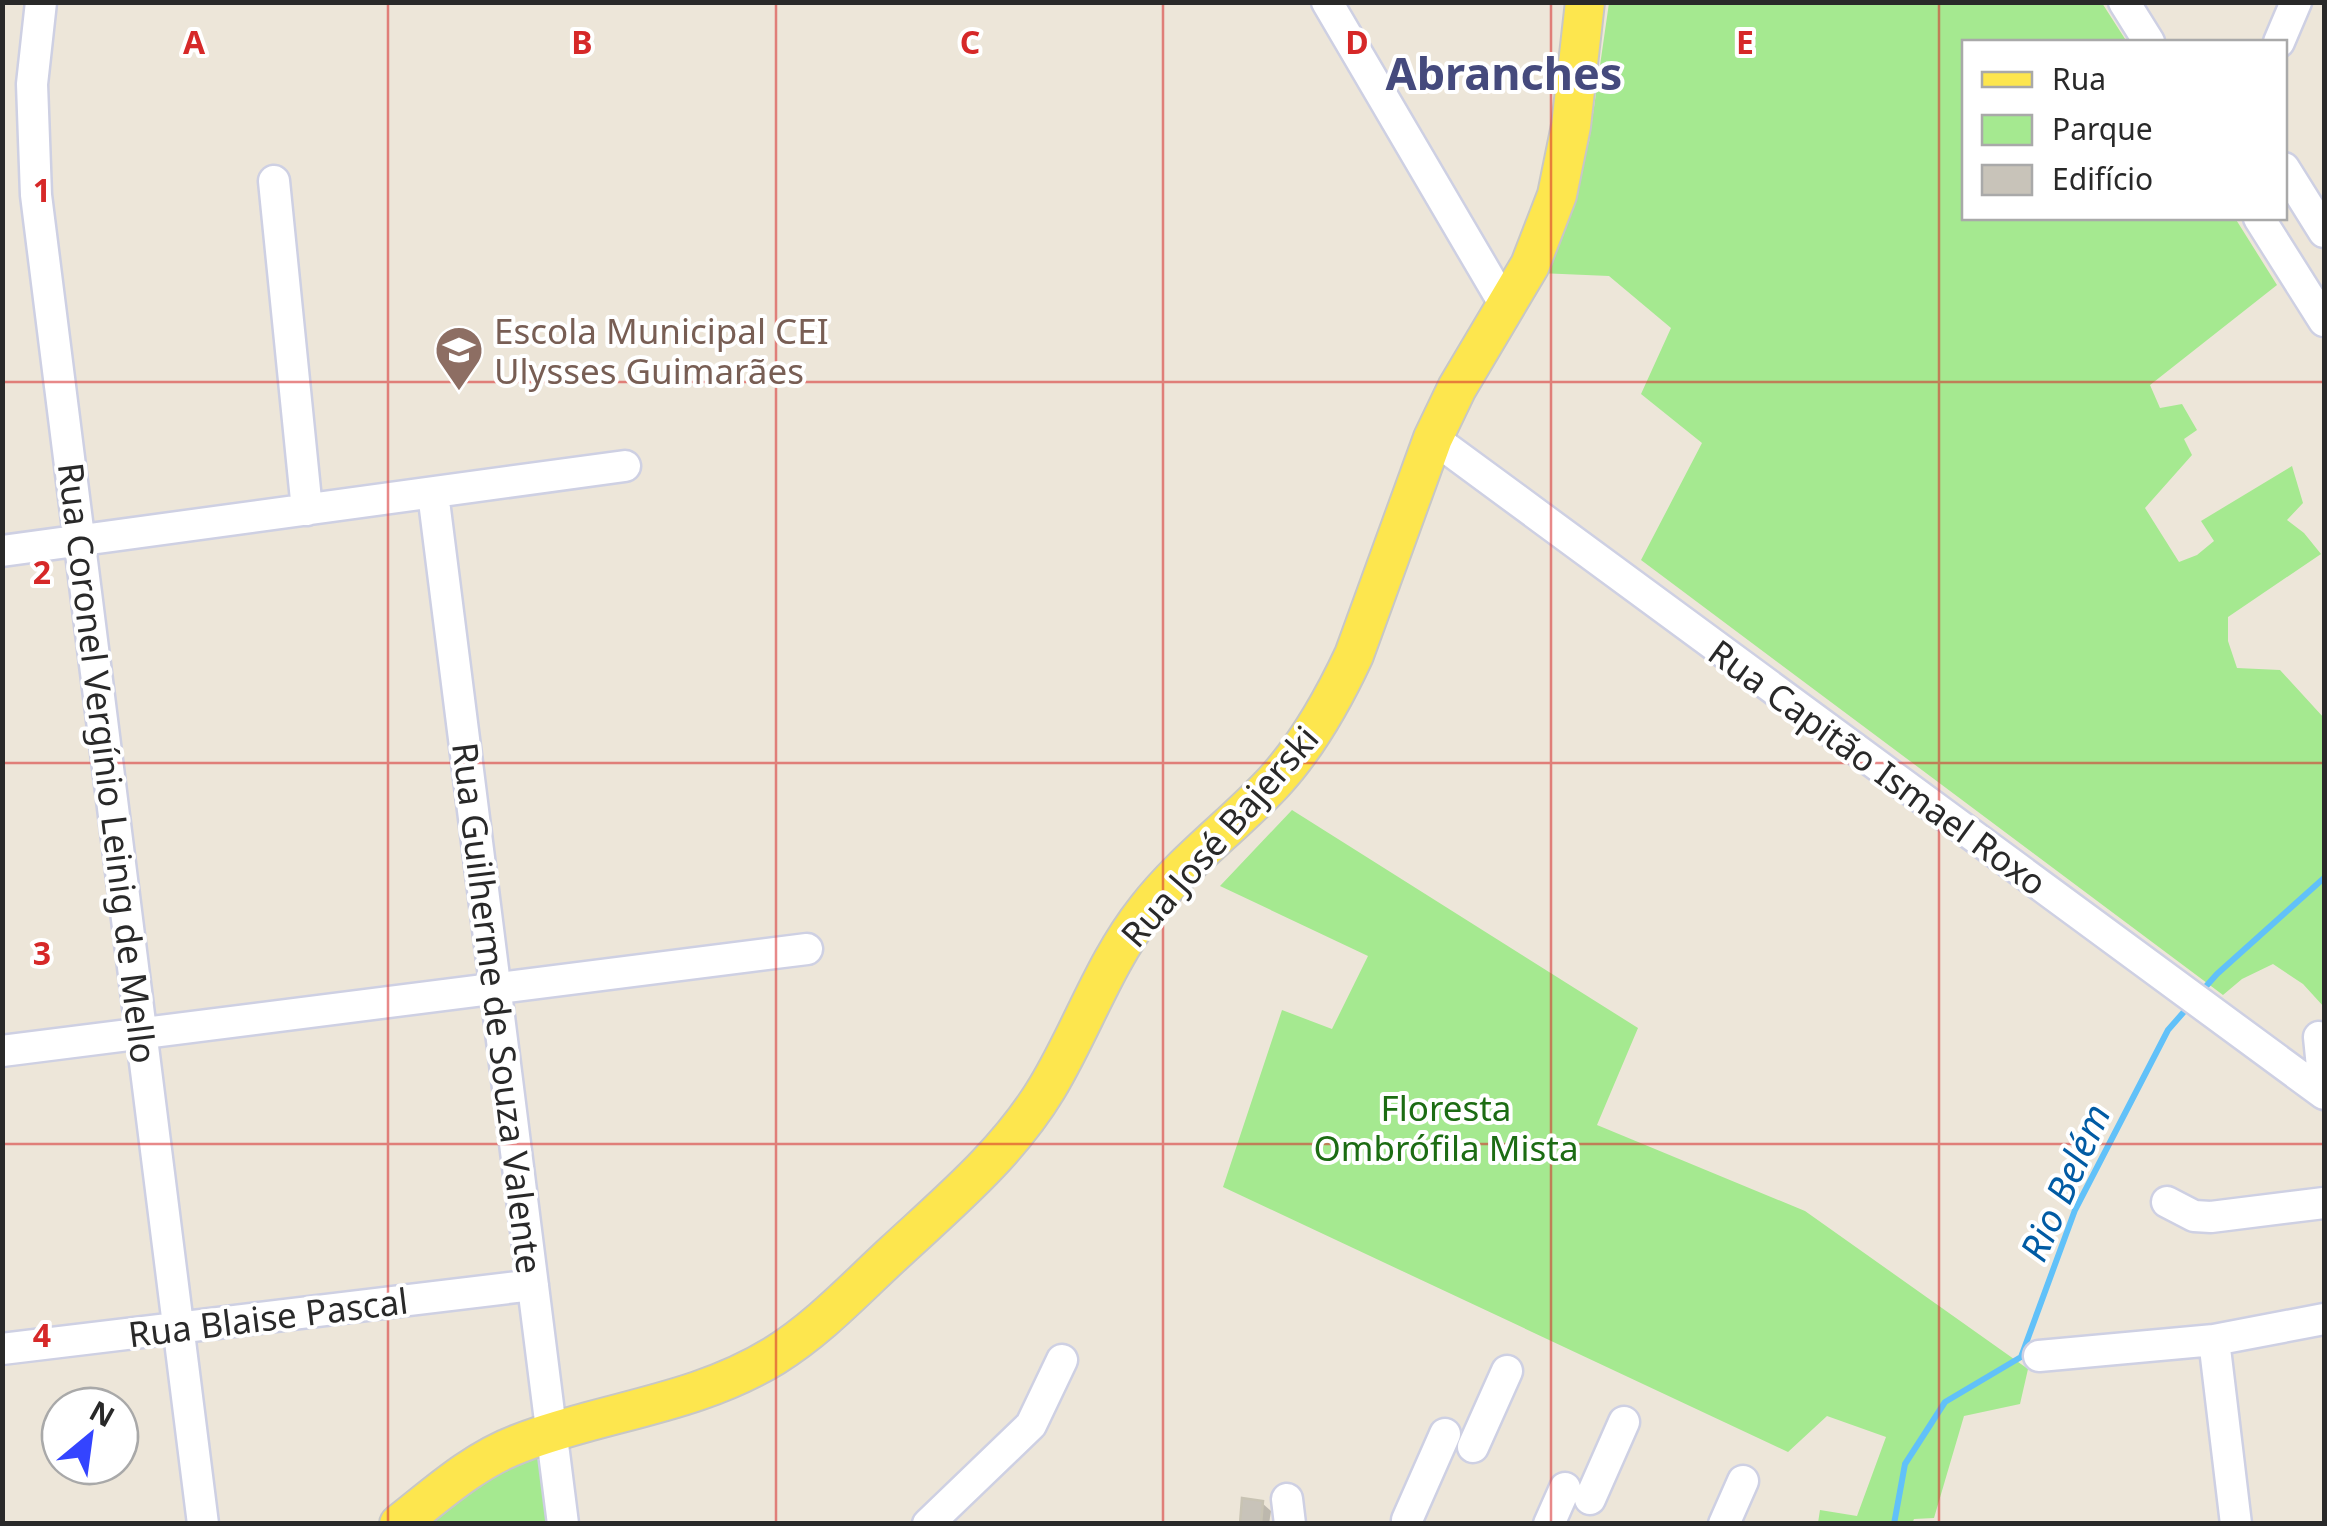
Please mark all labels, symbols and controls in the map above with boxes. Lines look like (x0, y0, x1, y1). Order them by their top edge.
text: A (183, 20, 206, 63)
text: B (571, 20, 593, 63)
text: C (960, 20, 980, 63)
text: D (1345, 20, 1369, 63)
text: E (1736, 20, 1754, 63)
legend (1962, 40, 2287, 220)
district label: Abranches (1386, 42, 1622, 103)
text: Rua (2052, 58, 2106, 99)
text: Parque (2052, 108, 2153, 149)
text: Edifício (2052, 158, 2153, 199)
text: 1 (33, 168, 51, 211)
place label: Escola Municipal CEI Ulysses Guimarães (494, 307, 829, 394)
school or university icon: Escola Municipal CEI Ulysses Guimarães (433, 324, 485, 392)
street label: Rua Coronel Vergínio Leinig de Mello (48, 460, 168, 1066)
text: 2 (33, 550, 51, 593)
street label: Rua Capitão Ismael Roxo (1700, 628, 2056, 906)
street label: Rua José Bajerski (1110, 715, 1328, 957)
street label: Rua Guilherme de Souza Valente (442, 740, 554, 1276)
text: 3 (33, 931, 51, 974)
park label: Floresta Ombrófila Mista (1313, 1084, 1579, 1171)
water label: Rio Belém (2006, 1095, 2122, 1269)
street label: Rua Blaise Pascal (126, 1277, 410, 1357)
text: 4 (33, 1313, 51, 1356)
north arrow (40, 1386, 140, 1486)
text: N (83, 1391, 122, 1435)

